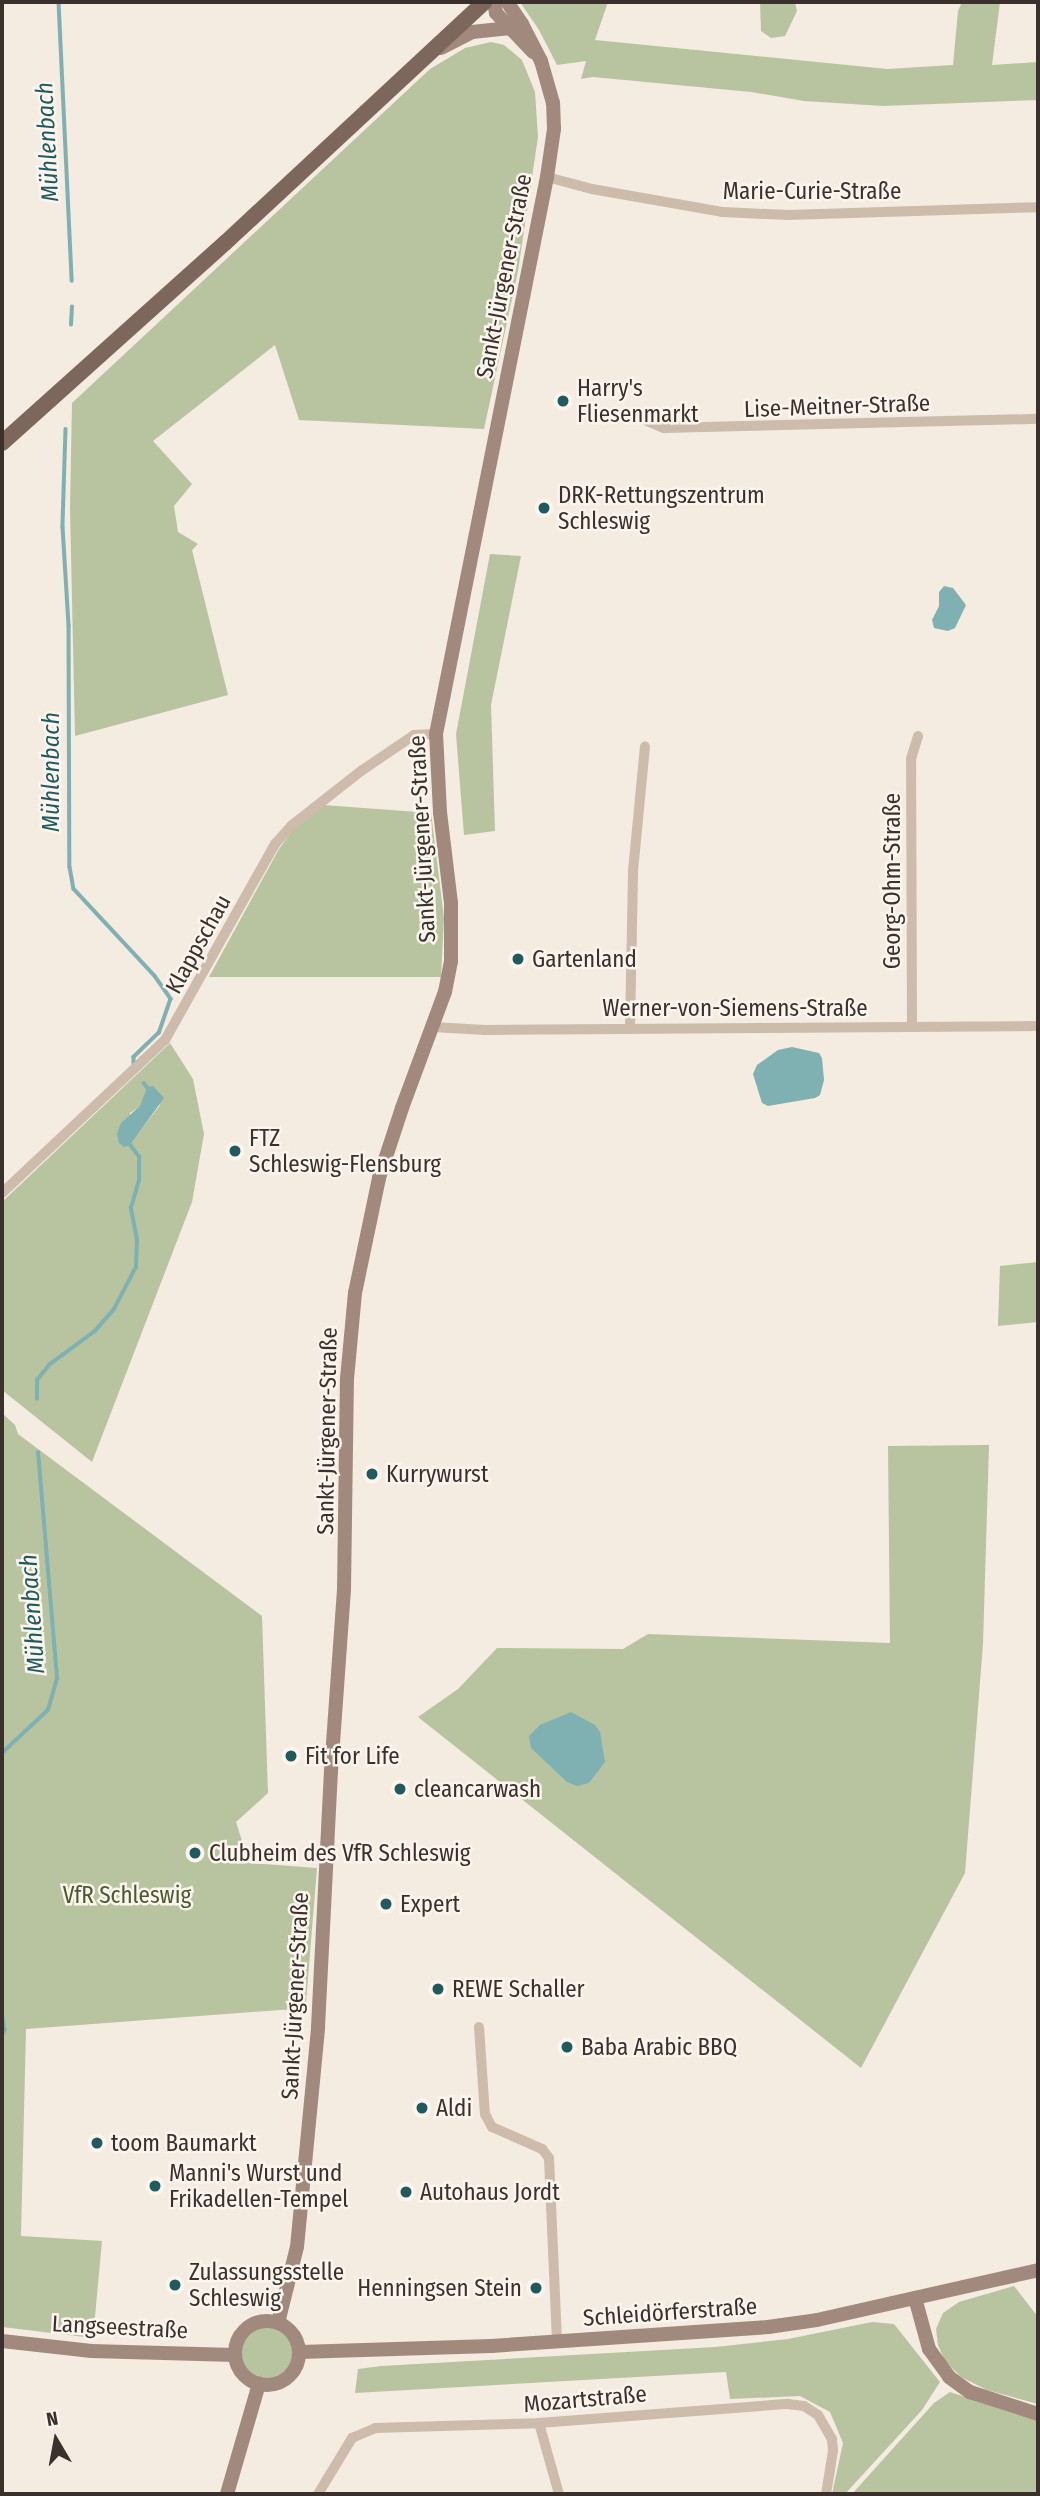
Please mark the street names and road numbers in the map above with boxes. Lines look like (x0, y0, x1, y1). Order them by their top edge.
street label: Sankt-Jürgener-Straße (471, 171, 537, 381)
street label: Marie-Curie-Straße (723, 177, 901, 205)
street label: Lise-Meitner-Straße (743, 389, 931, 423)
street label: Sankt-Jürgener-Straße (403, 735, 441, 943)
street label: Georg-Ohm-Straße (878, 793, 906, 969)
street label: Klappschau (160, 890, 236, 998)
street label: Werner-von-Siemens-Straße (602, 994, 868, 1022)
street label: Sankt-Jürgener-Straße (311, 1327, 343, 1535)
street label: Sankt-Jürgener-Straße (276, 1892, 314, 2100)
street label: Schleidörferstraße (582, 2292, 758, 2332)
street label: Langseestraße (51, 2310, 189, 2344)
street label: Mozartstraße (522, 2380, 648, 2418)

